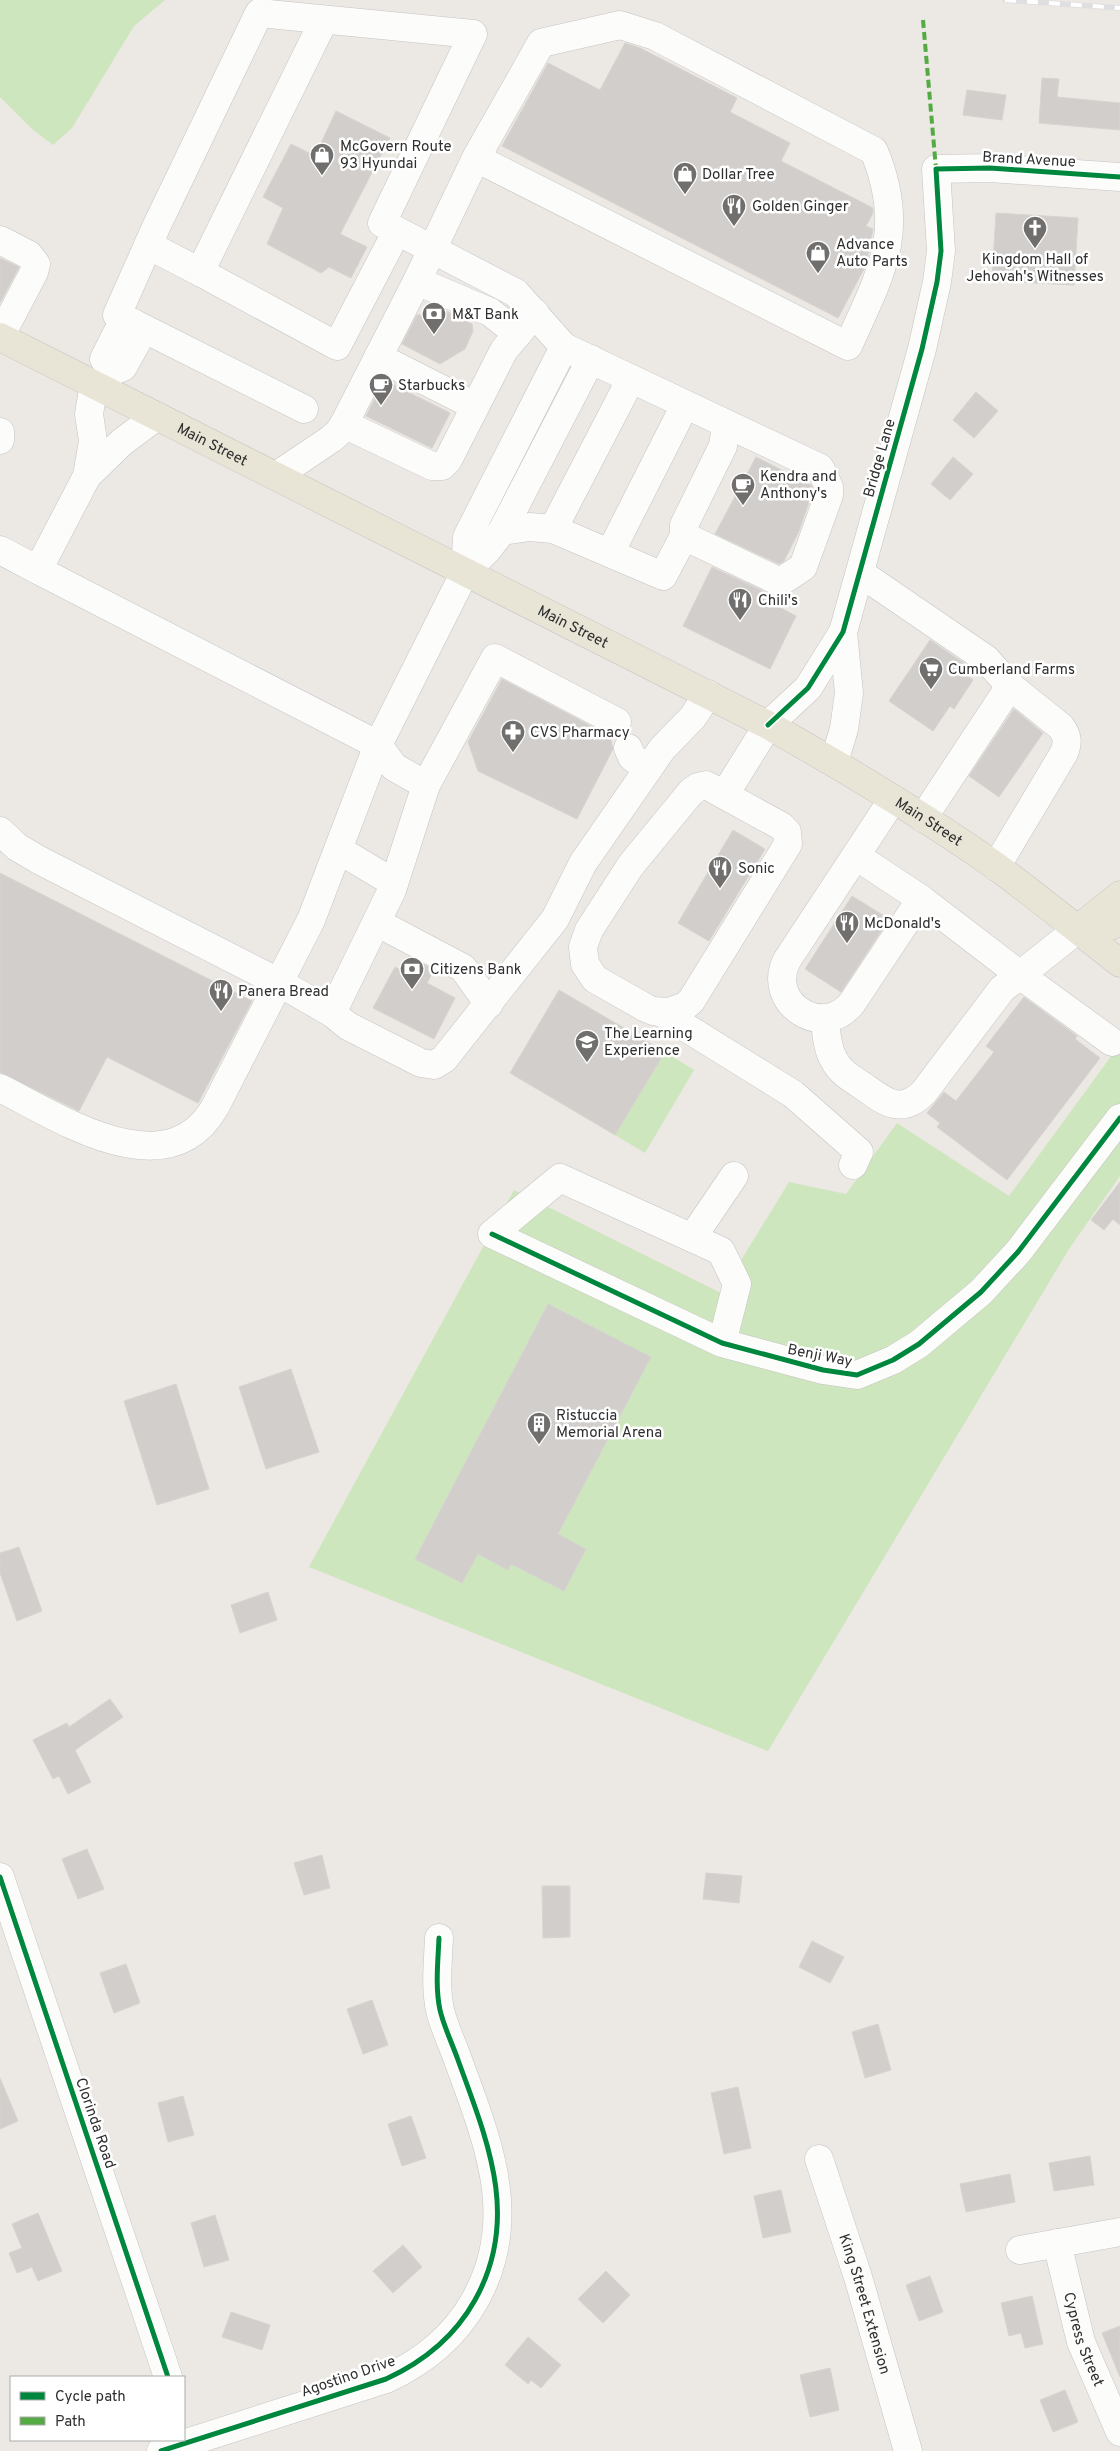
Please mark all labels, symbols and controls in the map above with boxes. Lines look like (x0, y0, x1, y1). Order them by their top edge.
place label: McGovern Route 93 Hyundai (340, 138, 452, 174)
shop icon: McGovern Route 93 Hyundai (309, 142, 335, 176)
street label: Brand Avenue (982, 149, 1076, 172)
shop icon: Dollar Tree (672, 161, 698, 195)
place label: Dollar Tree (702, 166, 774, 185)
restaurant icon: Golden Ginger (721, 193, 747, 227)
place label: Golden Ginger (752, 198, 849, 217)
church icon: Kingdom Hall of Jehovah's Witnesses (1022, 215, 1048, 249)
place label: Advance Auto Parts (836, 236, 908, 272)
shop icon: Advance Auto Parts (805, 240, 831, 274)
place label: Kingdom Hall of Jehovah's Witnesses (966, 251, 1104, 287)
bank icon: M&T Bank (421, 301, 447, 335)
place label: M&T Bank (452, 306, 519, 325)
cafe icon: Starbucks (368, 372, 394, 406)
place label: Starbucks (398, 377, 465, 396)
street label: Bridge Lane (860, 417, 901, 500)
street label: Main Street (173, 420, 250, 471)
place label: Kendra and Anthony's (760, 468, 837, 504)
cafe icon: Kendra and Anthony's (730, 472, 756, 506)
restaurant icon: Chili's (727, 587, 753, 621)
place label: Chili's (758, 592, 798, 611)
street label: Main Street (534, 602, 611, 654)
supermarket icon: Cumberland Farms (918, 656, 944, 690)
place label: Cumberland Farms (948, 661, 1075, 680)
pharmacy icon: CVS Pharmacy (500, 719, 526, 753)
place label: CVS Pharmacy (530, 724, 630, 743)
street label: Main Street (891, 794, 965, 851)
restaurant icon: Sonic (707, 855, 733, 889)
place label: Sonic (738, 860, 775, 879)
restaurant icon: McDonald's (834, 910, 860, 944)
place label: McDonald's (864, 915, 941, 934)
bank icon: Citizens Bank (399, 956, 425, 990)
place label: Citizens Bank (430, 961, 522, 980)
restaurant icon: Panera Bread (208, 978, 234, 1012)
place label: Panera Bread (238, 983, 329, 1002)
place label: The Learning Experience (604, 1025, 693, 1061)
school or university icon: The Learning Experience (574, 1029, 600, 1063)
street label: Benji Way (786, 1341, 854, 1372)
place label: Ristuccia Memorial Arena (556, 1407, 662, 1443)
building icon: Ristuccia Memorial Arena (526, 1411, 552, 1445)
street label: Clorinda Road (70, 2076, 119, 2171)
street label: King Street Extension (833, 2232, 893, 2377)
street label: Cypress Street (1058, 2290, 1107, 2390)
street label: Agostino Drive (299, 2352, 398, 2402)
legend (10, 2376, 185, 2441)
text: Cycle path (55, 2388, 126, 2407)
text: Path (55, 2413, 86, 2432)

